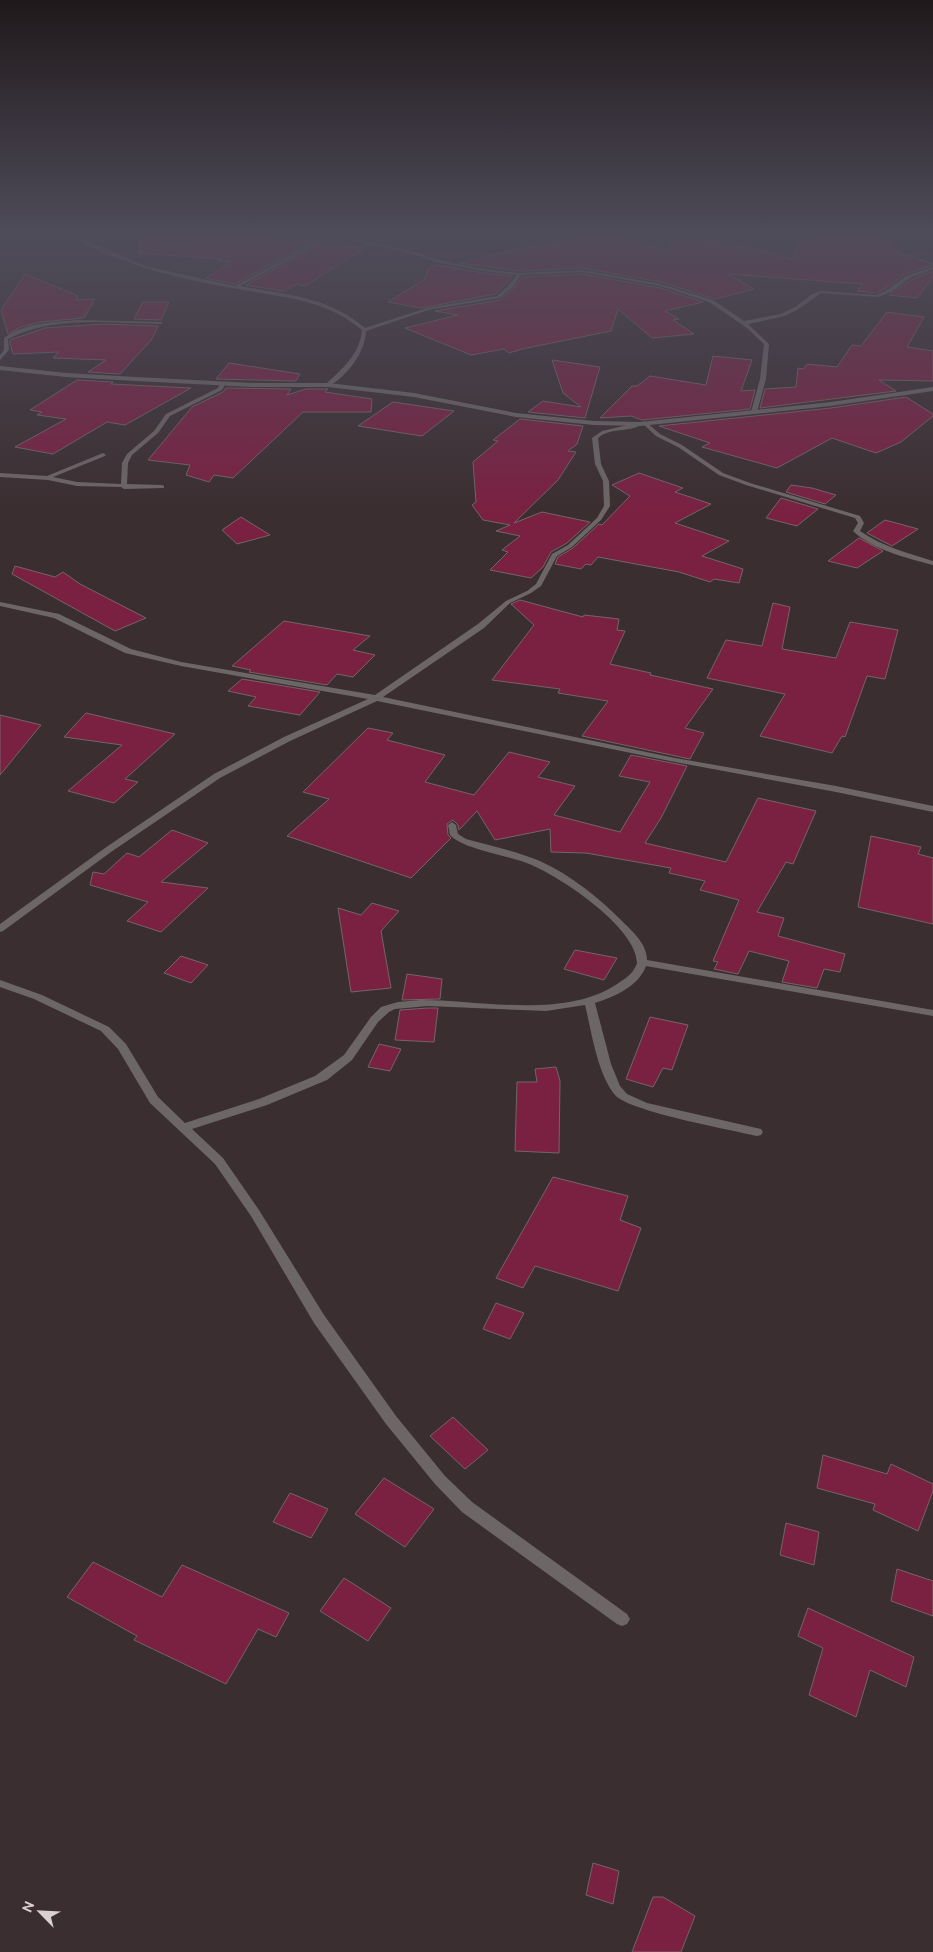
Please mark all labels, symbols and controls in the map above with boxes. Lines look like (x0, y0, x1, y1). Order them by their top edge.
north arrow (15, 1887, 65, 1937)
text: N (19, 1899, 38, 1915)

